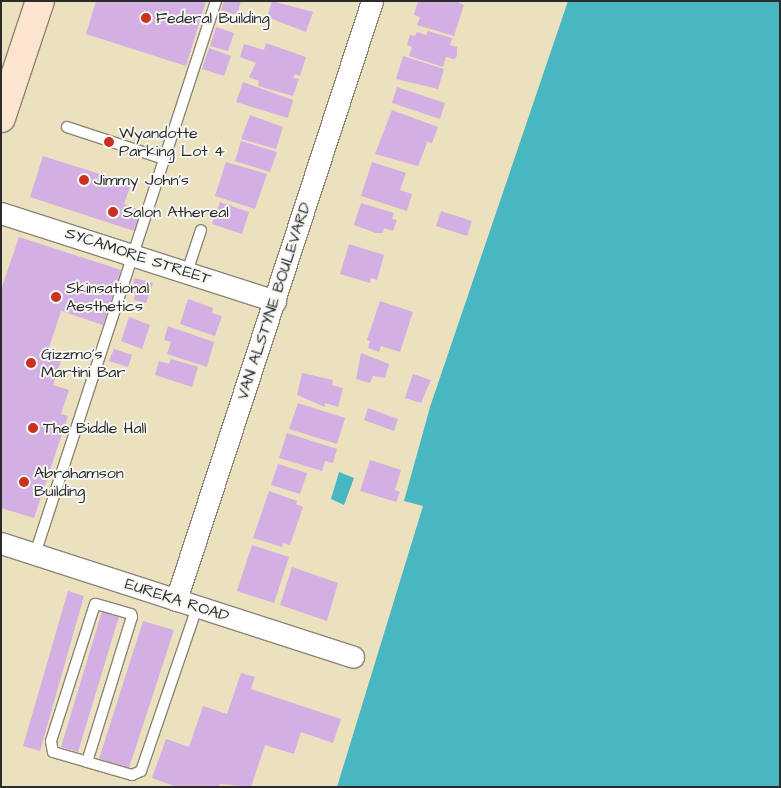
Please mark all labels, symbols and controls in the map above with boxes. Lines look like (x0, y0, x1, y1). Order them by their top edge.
place label: Federal Building (156, 8, 270, 28)
marker: Federal Building (140, 12, 152, 24)
place label: Wyandotte Parking Lot 4 (119, 123, 225, 161)
marker: Wyandotte Parking Lot 4 (103, 136, 115, 148)
place label: Jimmy John's (94, 170, 189, 190)
marker: Jimmy John's (78, 174, 90, 186)
street label: VAN ALSTYNE BOULEVARD (233, 200, 315, 402)
place label: Salon Athereal (123, 202, 229, 222)
marker: Salon Athereal (107, 206, 119, 218)
street label: SYCAMORE STREET (63, 223, 213, 289)
place label: Skinsational Aesthetics (66, 278, 149, 316)
marker: Skinsational Aesthetics (50, 291, 62, 303)
place label: Gizzmo's Martini Bar (41, 344, 125, 382)
marker: Gizzmo's Martini Bar (25, 357, 37, 369)
place label: The Biddle Hall (43, 418, 147, 438)
marker: The Biddle Hall (27, 422, 39, 434)
place label: Abrahamson Building (34, 463, 124, 501)
marker: Abrahamson Building (18, 476, 30, 488)
street label: EUREKA ROAD (122, 574, 232, 626)

